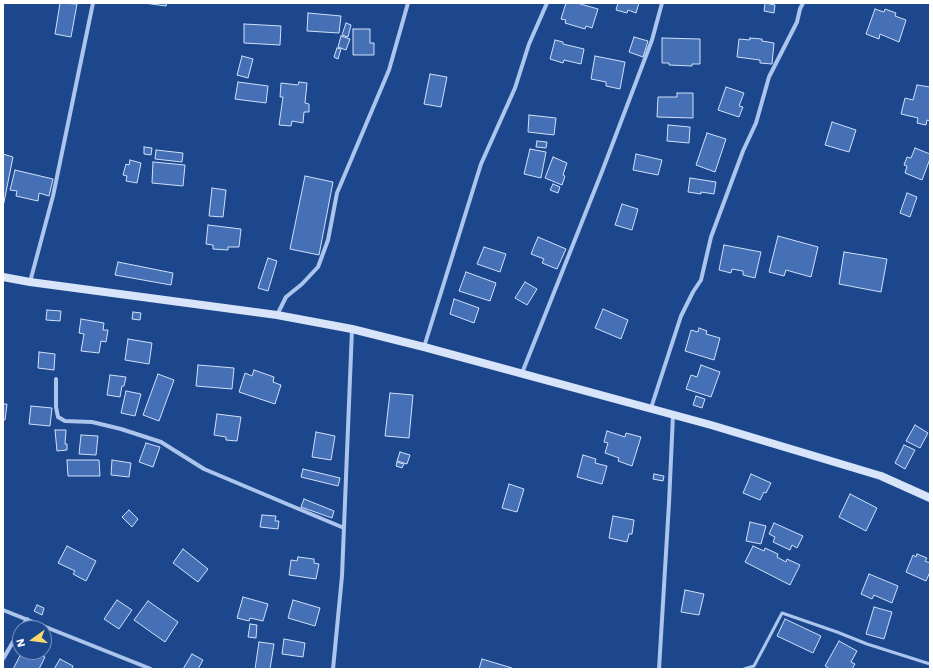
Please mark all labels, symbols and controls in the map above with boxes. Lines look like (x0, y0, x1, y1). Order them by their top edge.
north arrow (12, 620, 52, 660)
text: N (14, 637, 28, 648)

